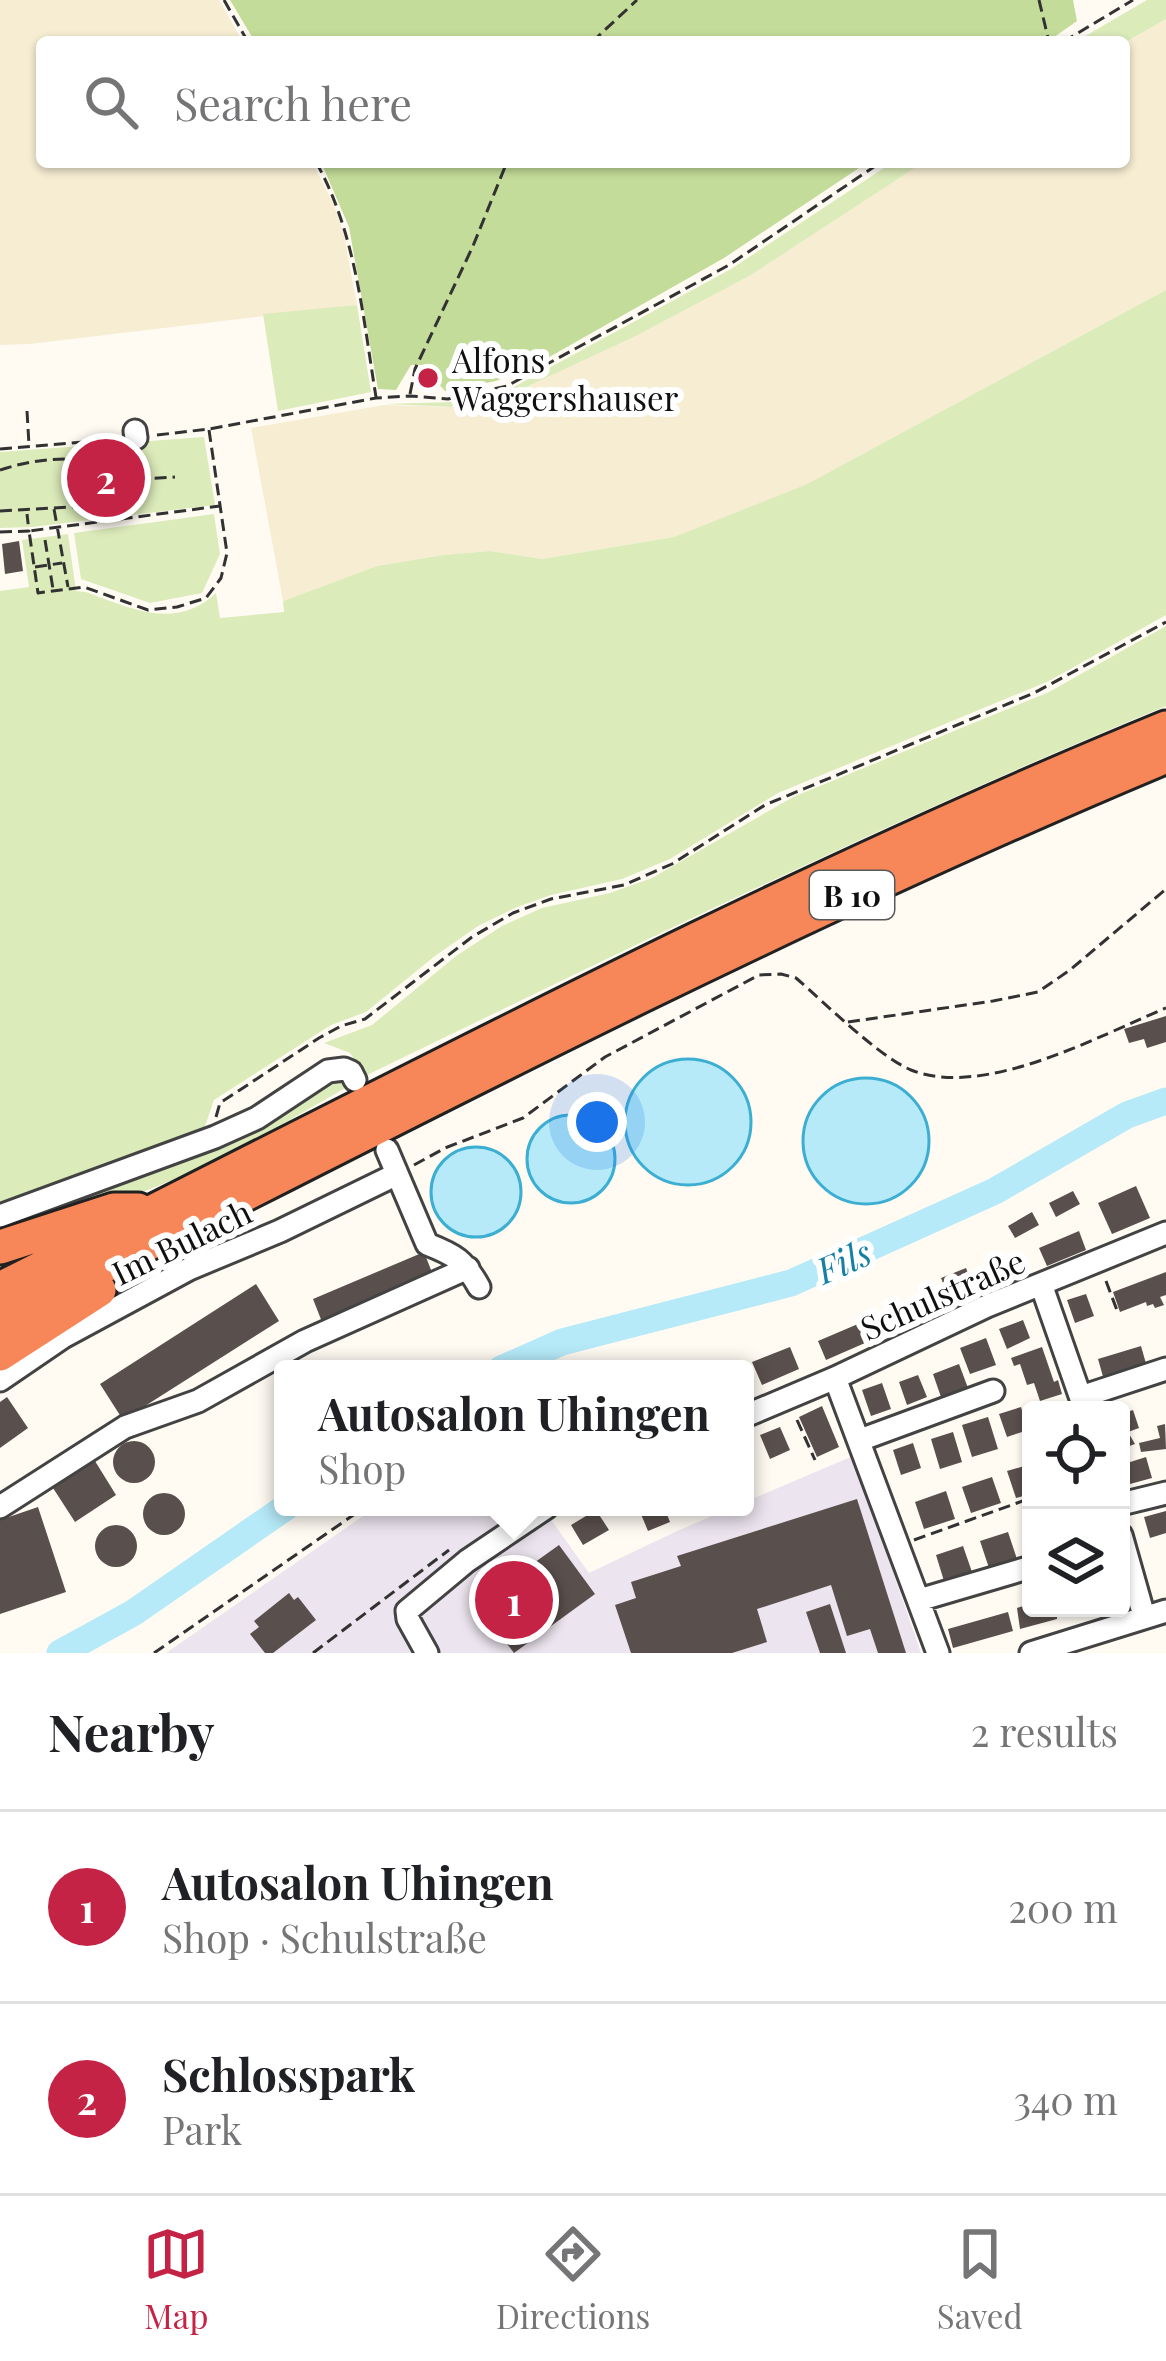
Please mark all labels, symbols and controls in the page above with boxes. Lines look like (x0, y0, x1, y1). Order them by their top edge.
search box (36, 36, 1130, 168)
icon: search (78, 69, 144, 135)
text: Search here (174, 72, 412, 132)
place label: Alfons Waggershauser (451, 337, 679, 419)
marker: Alfons Waggershauser (415, 365, 441, 391)
pin: 2 (67, 433, 145, 523)
road number: B 10 (810, 871, 894, 919)
your location (567, 1092, 627, 1152)
street label: Im Bulach (104, 1188, 258, 1294)
water label: Fils (806, 1227, 878, 1294)
street label: Schulstraße (853, 1237, 1031, 1349)
popup (274, 1360, 754, 1516)
text: Autosalon Uhingen (318, 1382, 710, 1442)
map controls (1022, 1401, 1130, 1617)
button: locate (1022, 1401, 1130, 1509)
text: Shop (318, 1442, 406, 1494)
button: layers (1022, 1509, 1130, 1617)
pin: 1 (475, 1555, 553, 1645)
text: Nearby (48, 1697, 214, 1765)
text: 2 results (971, 1705, 1118, 1757)
text: Autosalon Uhingen (162, 1851, 554, 1911)
text: 1 (80, 1881, 94, 1933)
text: 200 m (1008, 1881, 1118, 1933)
text: Shop · Schulstraße (162, 1911, 487, 1963)
text: Schlosspark (162, 2043, 415, 2103)
text: 2 (77, 2073, 97, 2125)
text: 340 m (1013, 2073, 1118, 2125)
text: Park (162, 2103, 242, 2155)
tab: Map (143, 2221, 209, 2337)
tab: Directions (496, 2221, 650, 2337)
tab: Saved (937, 2221, 1023, 2337)

